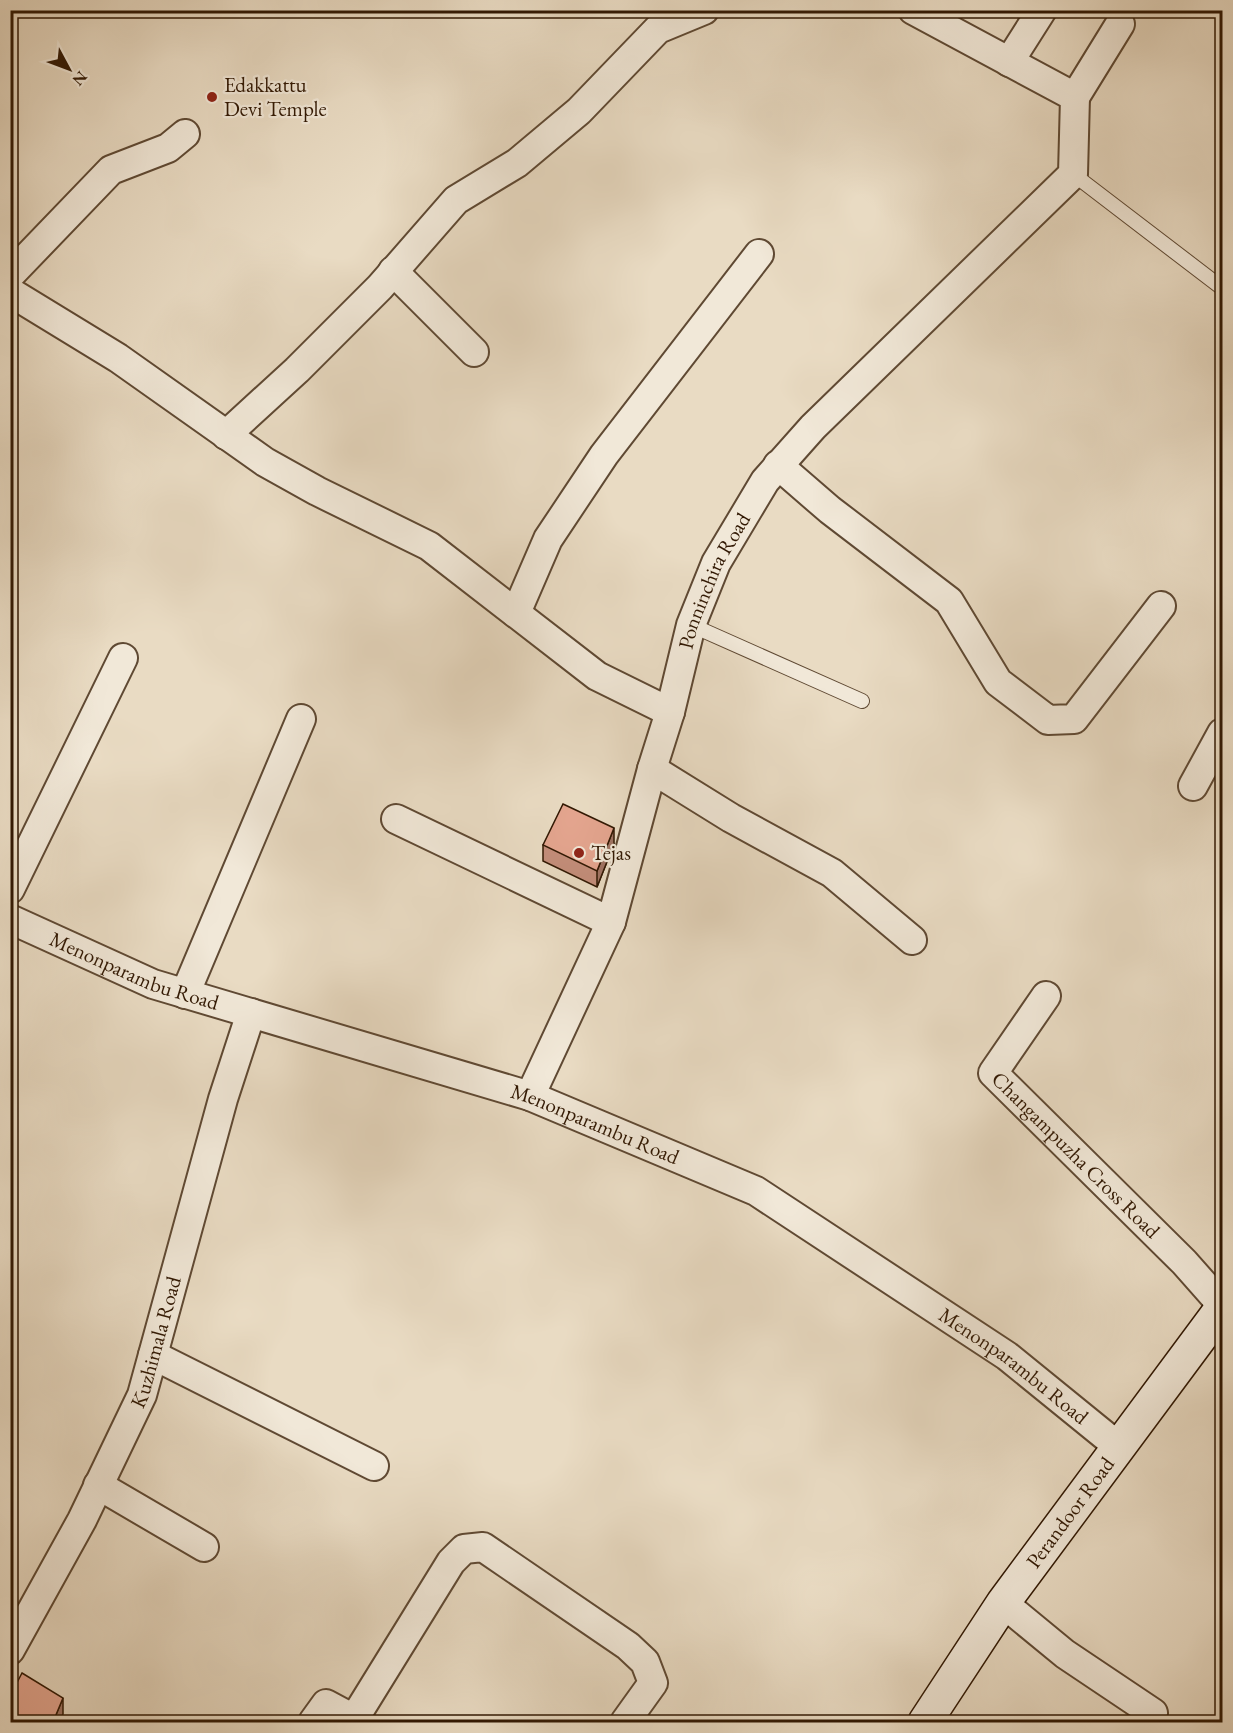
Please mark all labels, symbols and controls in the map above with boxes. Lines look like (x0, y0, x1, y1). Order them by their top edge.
north arrow (39, 39, 99, 99)
text: N (68, 67, 92, 90)
place label: Edakkattu Devi Temple (224, 71, 327, 122)
marker: Edakkattu Devi Temple (205, 90, 219, 104)
street label: Ponninchira Road (672, 507, 756, 652)
place label: Tejas (591, 839, 631, 866)
marker: Tejas (572, 846, 586, 860)
street label: Menonparambu Road (46, 925, 222, 1016)
street label: Changampuzha Cross Road (986, 1065, 1166, 1244)
street label: Menonparambu Road (508, 1077, 684, 1170)
street label: Kuzhimala Road (124, 1273, 187, 1412)
street label: Menonparambu Road (934, 1301, 1095, 1430)
street label: Perandoor Road (1020, 1451, 1120, 1573)

